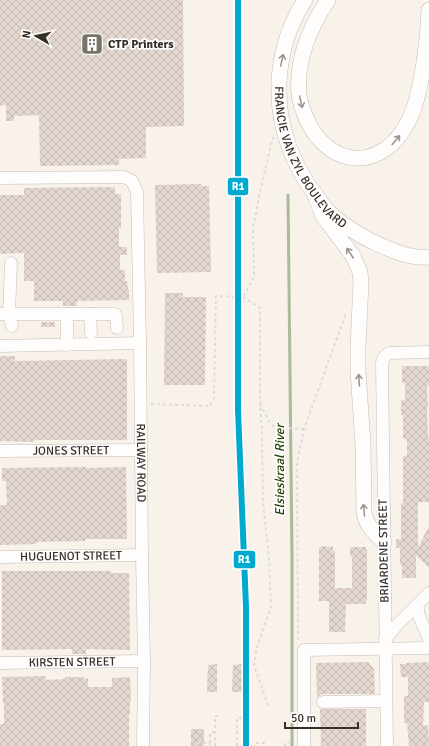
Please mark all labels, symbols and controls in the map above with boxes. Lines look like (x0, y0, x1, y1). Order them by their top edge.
north arrow (16, 16, 56, 56)
text: N (20, 30, 34, 39)
building icon: CTP Printers (79, 31, 105, 57)
place label: CTP Printers (108, 37, 174, 52)
one-way arrow (278, 54, 286, 67)
street label: FRANCIE VAN ZYL BOULEVARD (271, 86, 350, 231)
one-way arrow (298, 96, 305, 109)
one-way arrow (391, 134, 400, 145)
line badge: R1 (227, 177, 249, 196)
text: R1 (232, 180, 244, 193)
one-way arrow (346, 248, 354, 259)
one-way arrow (355, 374, 362, 387)
water label: Elsieskraal River (272, 422, 288, 516)
street label: RAILWAY ROAD (133, 423, 149, 503)
street label: JONES STREET (33, 443, 109, 458)
street label: BRIARDENE STREET (376, 499, 392, 603)
one-way arrow (361, 504, 368, 517)
street label: HUGUENOT STREET (20, 548, 122, 564)
line badge: R1 (233, 550, 256, 569)
text: R1 (238, 553, 250, 566)
street label: KIRSTEN STREET (29, 654, 116, 670)
scale bar (285, 704, 358, 730)
text: 50 m (291, 711, 316, 726)

